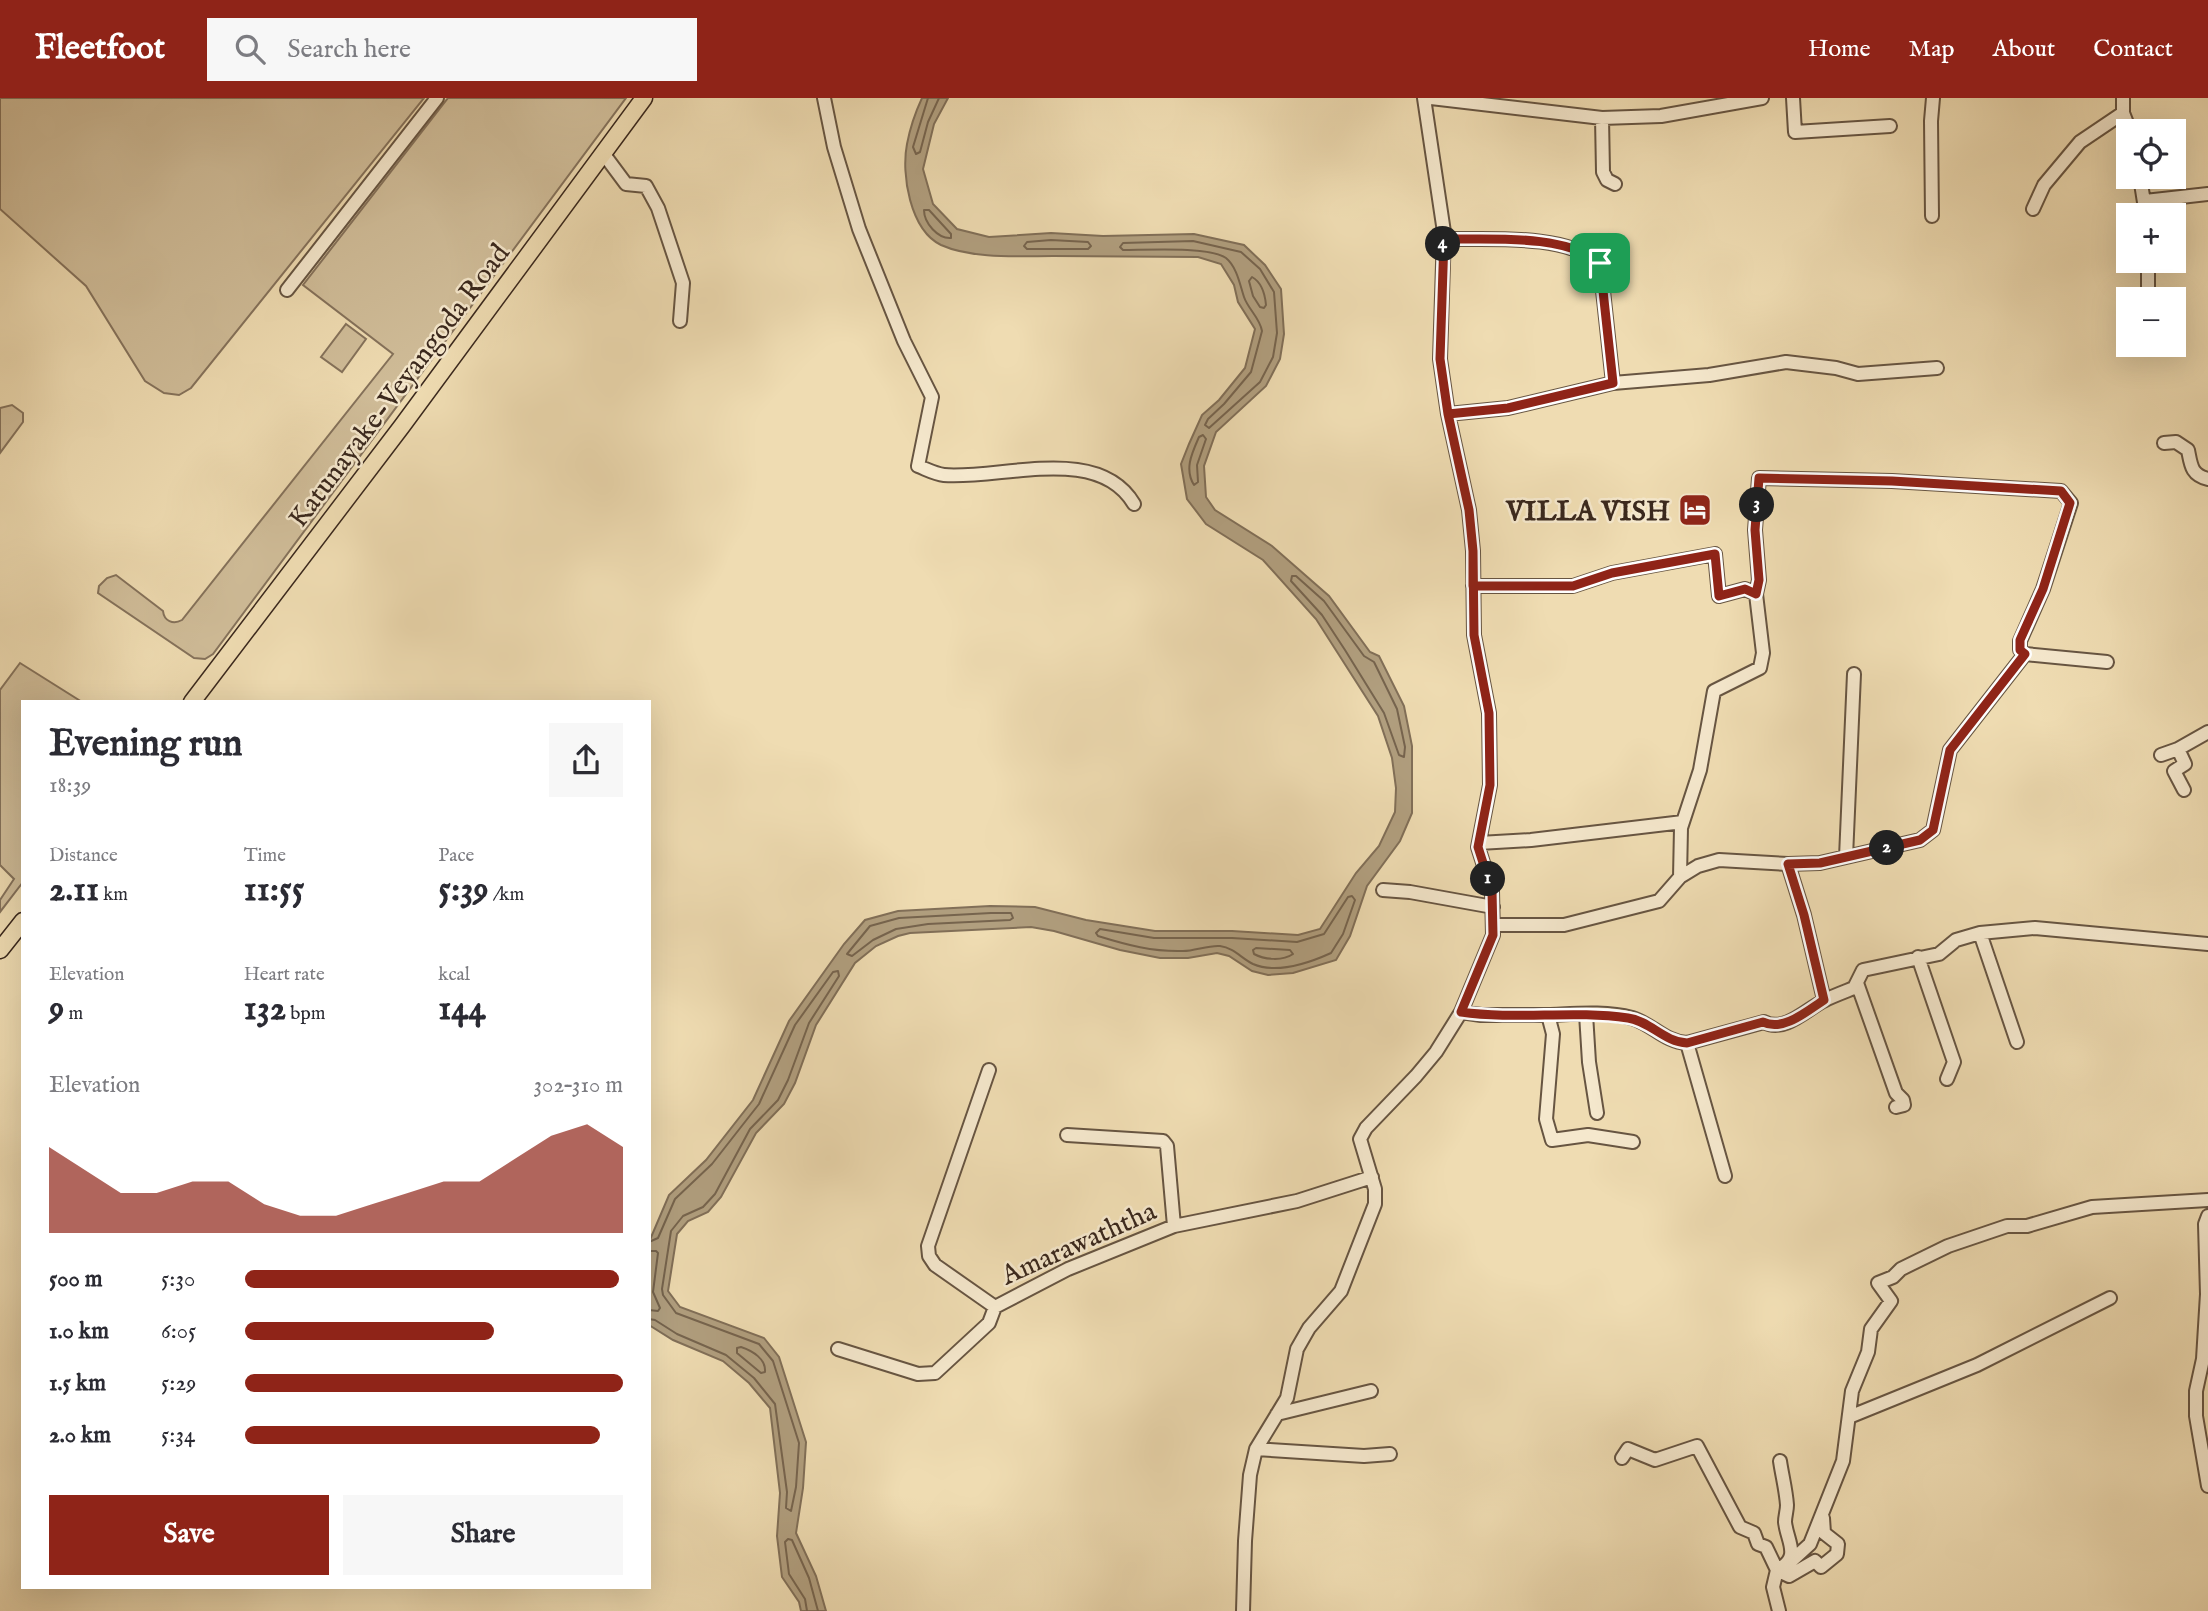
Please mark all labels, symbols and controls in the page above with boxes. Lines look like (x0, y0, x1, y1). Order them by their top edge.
search box (207, 18, 697, 81)
text: Fleetfoot (35, 28, 165, 70)
icon: search (231, 30, 269, 68)
text: Search here (287, 33, 411, 66)
text: Home (1808, 34, 1871, 65)
text: Map (1909, 34, 1955, 65)
text: About (1993, 34, 2055, 65)
text: Contact (2093, 34, 2173, 65)
map controls (2116, 119, 2186, 357)
button: locate (2116, 119, 2186, 189)
button: + (2116, 203, 2186, 273)
pin: 4 (1426, 226, 1460, 262)
text: 4 (1438, 231, 1447, 255)
pin (1570, 233, 1630, 293)
street label: Katunayake-Veyangoda Road (282, 238, 518, 535)
icon: arrive (1581, 244, 1619, 282)
button: − (2116, 287, 2186, 357)
pin: 3 (1740, 488, 1774, 522)
hotel icon: VILLA VISH (1676, 491, 1714, 529)
text: 3 (1753, 492, 1760, 516)
place label: VILLA VISH (1505, 495, 1670, 530)
text: Evening run (49, 721, 243, 769)
button: share (549, 723, 623, 797)
text: 18:39 (49, 771, 91, 800)
pin: 2 (1870, 830, 1904, 866)
text: 2 (1882, 835, 1891, 859)
text: Distance (49, 844, 118, 868)
text: Time (244, 844, 286, 868)
text: Pace (438, 844, 474, 868)
pin: 1 (1470, 862, 1506, 896)
text: 1 (1484, 866, 1491, 890)
text: 2.11 (49, 868, 99, 913)
text: 11:55 (244, 868, 304, 913)
text: 5:39 (438, 868, 489, 913)
text: km (99, 883, 128, 907)
text: /km (489, 883, 524, 907)
text: Elevation (49, 963, 124, 987)
text: Heart rate (244, 963, 325, 987)
text: kcal (438, 963, 470, 987)
text: 9 (49, 987, 64, 1032)
text: 132 (244, 987, 286, 1032)
text: 144 (438, 987, 486, 1032)
text: m (64, 1002, 83, 1026)
text: bpm (286, 1002, 325, 1026)
text: Elevation (49, 1071, 140, 1100)
text: 302–310 m (534, 1071, 623, 1100)
street label: Amarawaththa (995, 1194, 1163, 1294)
text: 500 m (49, 1265, 103, 1294)
text: 5:30 (161, 1265, 195, 1294)
text: 1.0 km (49, 1317, 109, 1346)
text: 6:05 (161, 1317, 196, 1346)
text: 1.5 km (49, 1369, 106, 1398)
text: 5:29 (161, 1369, 196, 1398)
text: 2.0 km (49, 1421, 111, 1450)
text: 5:34 (161, 1421, 195, 1450)
button: Save (49, 1495, 329, 1575)
button: Share (343, 1495, 623, 1575)

